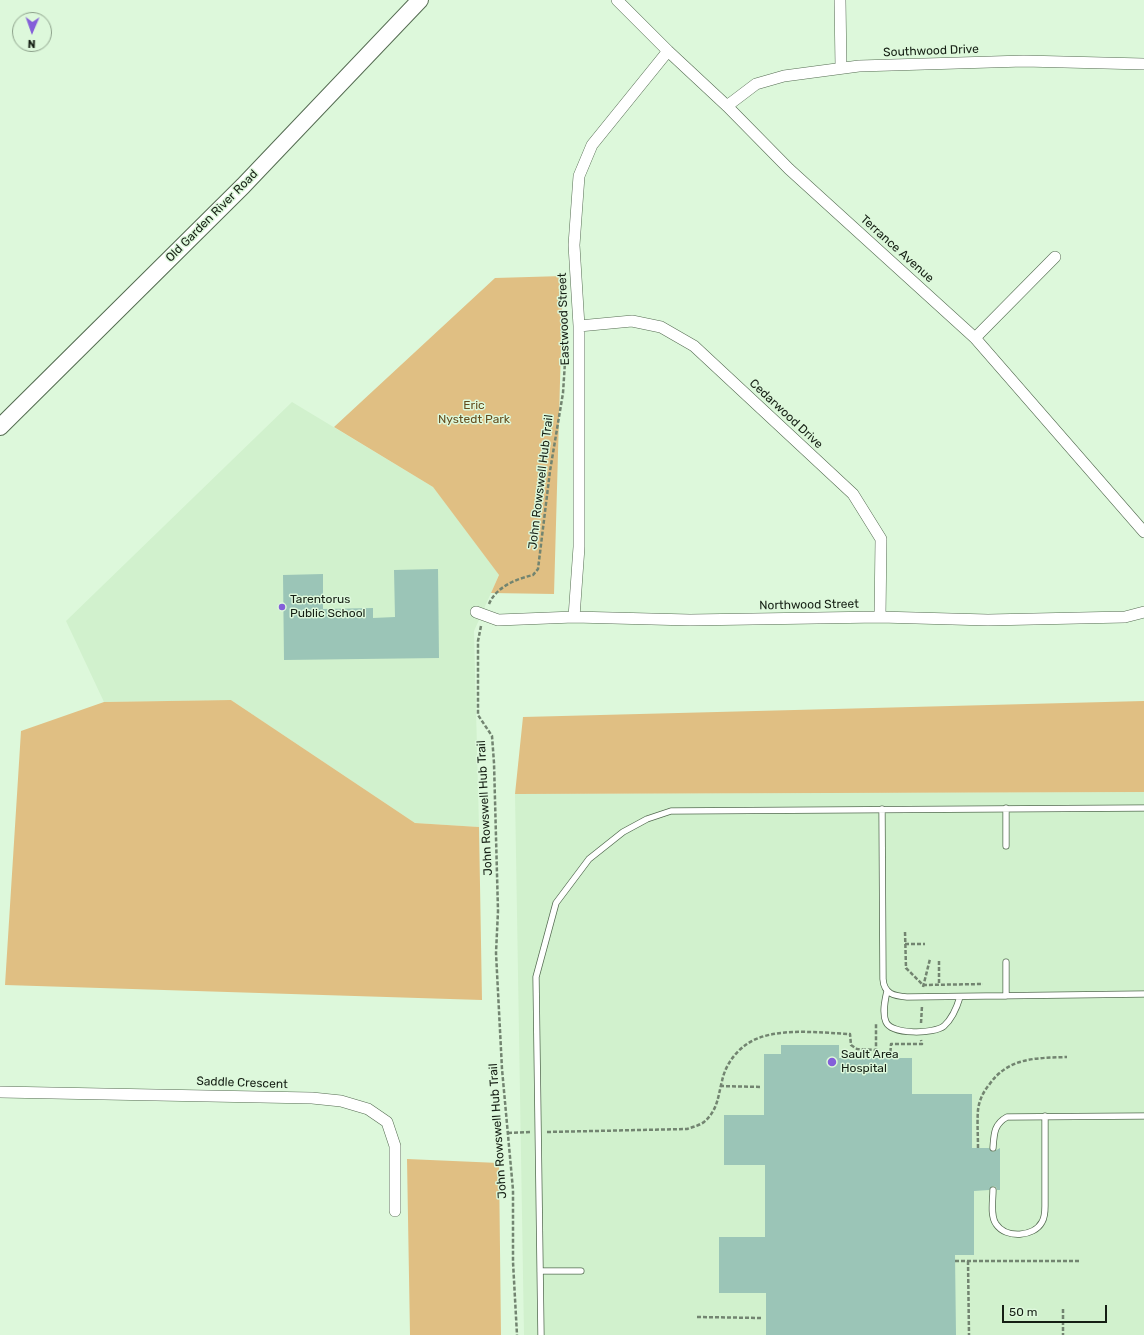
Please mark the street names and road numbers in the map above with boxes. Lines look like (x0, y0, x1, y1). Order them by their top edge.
street label: Southwood Drive (883, 42, 979, 60)
street label: Old Garden River Road (163, 167, 261, 265)
street label: Terrance Avenue (857, 212, 937, 286)
street label: Eastwood Street (555, 272, 573, 366)
street label: Cedarwood Drive (746, 376, 826, 452)
street label: John Rowswell Hub Trail (526, 414, 556, 550)
street label: Northwood Street (759, 597, 859, 613)
street label: John Rowswell Hub Trail (474, 740, 496, 876)
street label: John Rowswell Hub Trail (486, 1063, 510, 1199)
street label: Saddle Crescent (196, 1074, 288, 1092)

